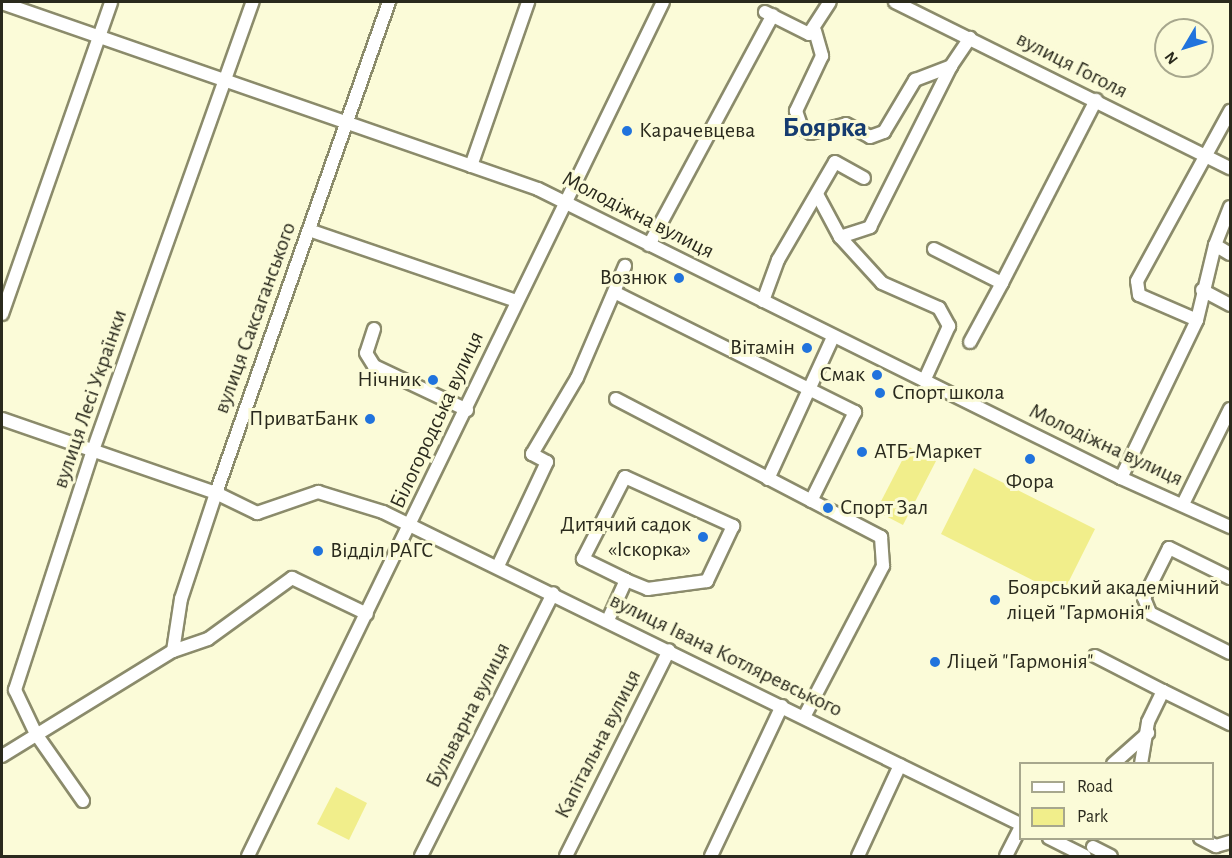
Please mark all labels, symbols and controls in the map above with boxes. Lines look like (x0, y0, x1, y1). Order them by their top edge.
north arrow (1154, 18, 1214, 78)
street label: вулиця Гоголя (1012, 26, 1132, 104)
text: N (1162, 49, 1181, 67)
district label: Боярка (783, 111, 867, 145)
place label: Карачевцева (639, 118, 755, 144)
marker: Карачевцева (620, 124, 634, 138)
street label: Молодіжна вулиця (558, 165, 718, 265)
street label: вулиця Саксаганського (208, 219, 302, 417)
place label: Вознюк (599, 265, 667, 291)
marker: Вознюк (672, 271, 686, 285)
street label: вулиця Лесі Українки (47, 306, 133, 492)
street label: Білогородська вулиця (384, 327, 490, 513)
place label: Вітамін (730, 335, 795, 361)
marker: Вітамін (800, 341, 814, 355)
place label: Смак (820, 362, 865, 388)
place label: Нічник (357, 367, 421, 393)
marker: Смак (870, 368, 884, 382)
marker: Нічник (426, 373, 440, 387)
place label: Спорт школа (892, 380, 1004, 406)
marker: Спорт школа (873, 386, 887, 400)
street label: Молодіжна вулиця (1025, 398, 1187, 492)
place label: ПриватБанк (249, 406, 358, 432)
marker: ПриватБанк (363, 412, 377, 426)
place label: АТБ-Маркет (874, 439, 981, 465)
marker: АТБ-Маркет (855, 445, 869, 459)
marker: Фора (1023, 452, 1037, 466)
place label: Фора (1006, 469, 1054, 495)
place label: Спорт Зал (840, 495, 928, 521)
marker: Спорт Зал (821, 501, 835, 515)
place label: Дитячий садок «Іскорка» (561, 511, 691, 562)
marker: Дитячий садок «Іскорка» (696, 530, 710, 544)
place label: Відділ РАГС (330, 538, 433, 564)
marker: Відділ РАГС (311, 544, 325, 558)
place label: Боярський академічний ліцей "Гармонія" (1007, 574, 1220, 626)
street label: вулиця Івана Котляревського (605, 587, 847, 723)
marker: Боярський академічний ліцей "Гармонія" (988, 593, 1002, 607)
street label: Бульварна вулиця (420, 638, 516, 792)
place label: Ліцей "Гармонія" (947, 649, 1093, 675)
marker: Ліцей "Гармонія" (928, 655, 942, 669)
street label: Капітальна вулиця (549, 665, 647, 823)
legend (1019, 762, 1214, 840)
text: Road (1077, 778, 1113, 796)
text: Park (1077, 808, 1108, 826)

